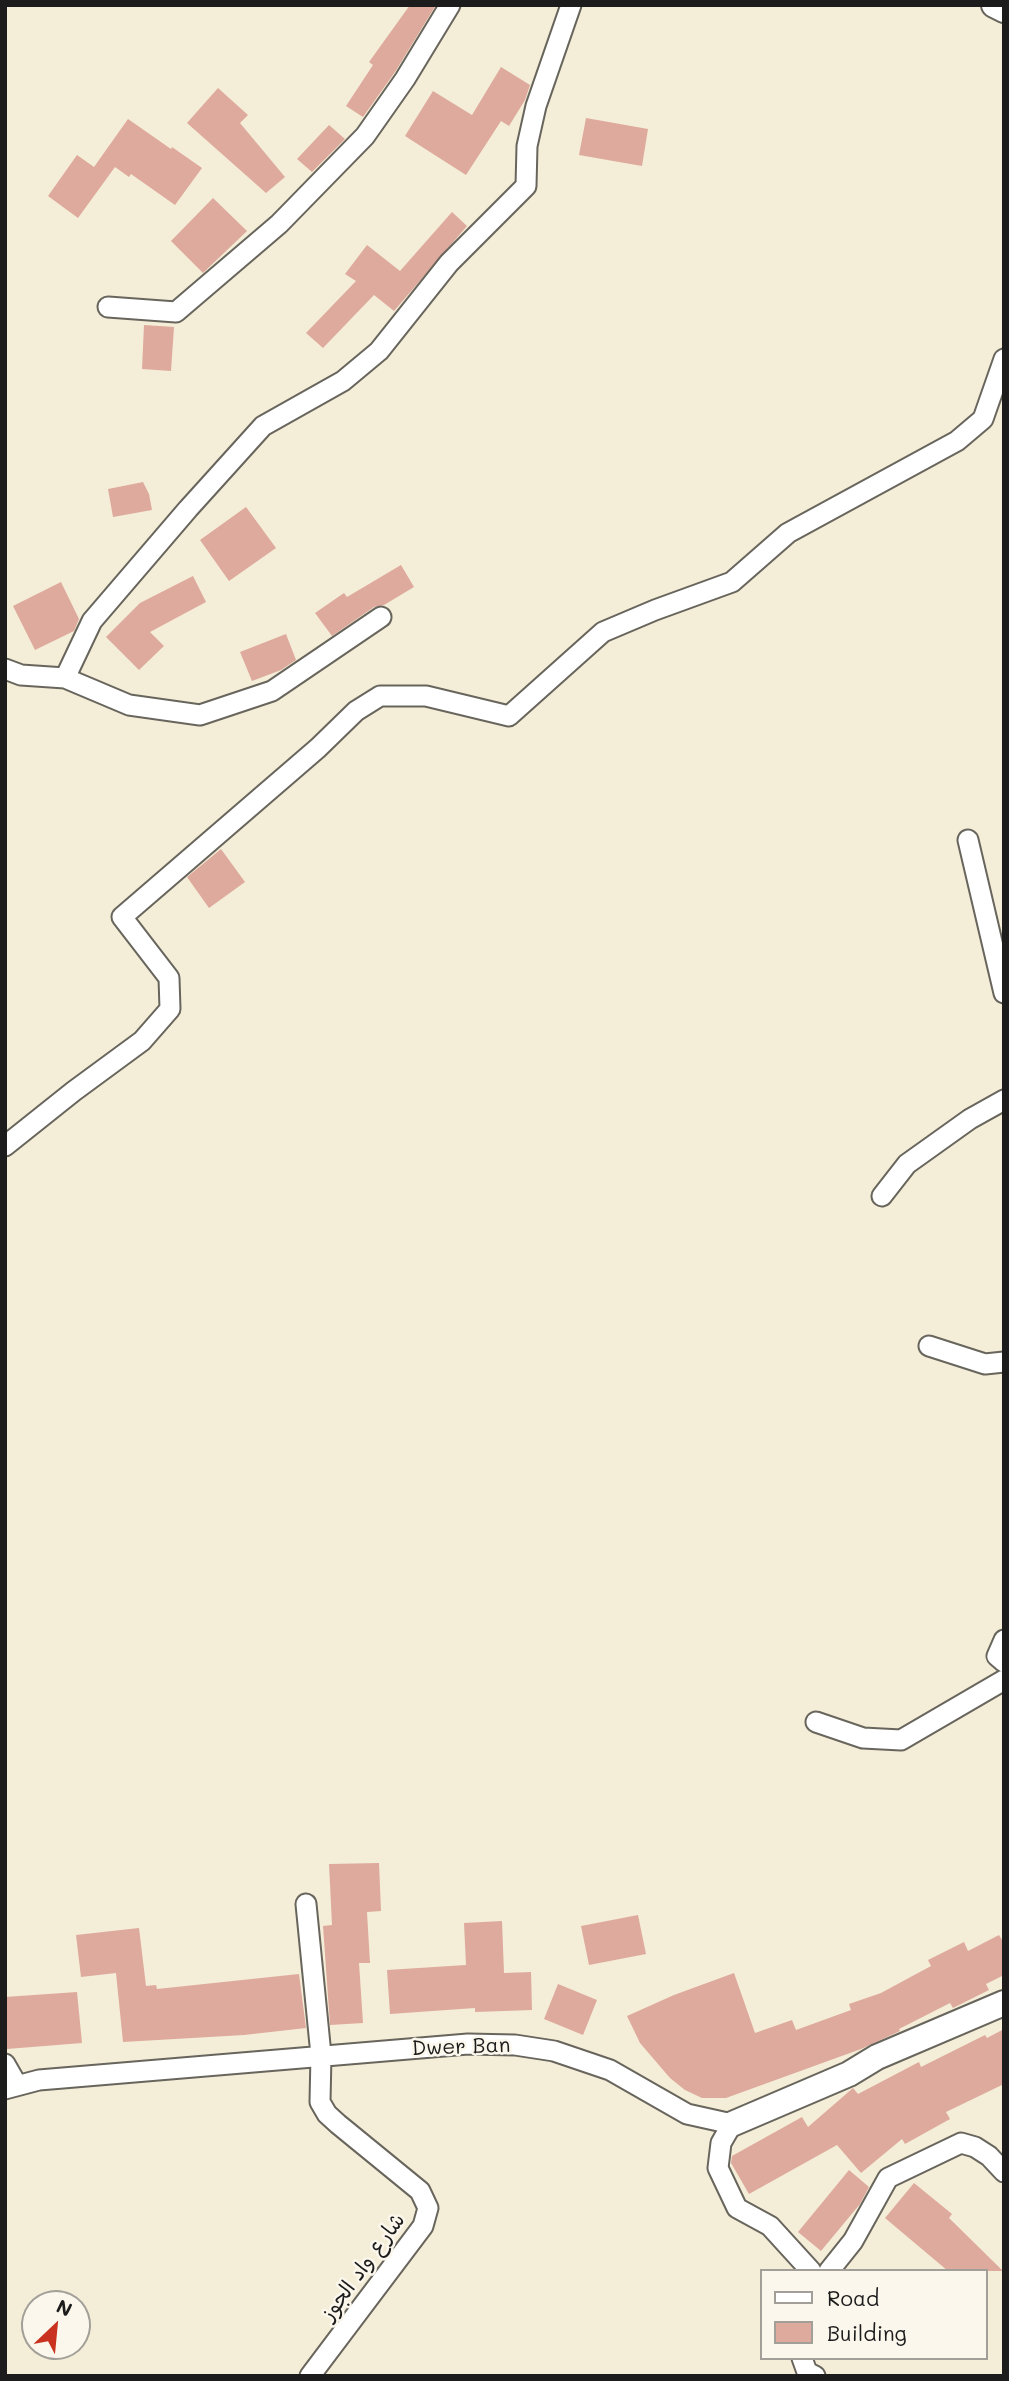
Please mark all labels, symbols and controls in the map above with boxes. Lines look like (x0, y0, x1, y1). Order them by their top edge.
street label: Dwer Ban (411, 2033, 511, 2061)
street label: شارع واد الجوز (316, 2208, 410, 2326)
legend (760, 2269, 988, 2360)
text: Road (827, 2284, 879, 2311)
north arrow (21, 2290, 91, 2360)
text: N (53, 2293, 77, 2322)
text: Building (827, 2319, 907, 2346)

